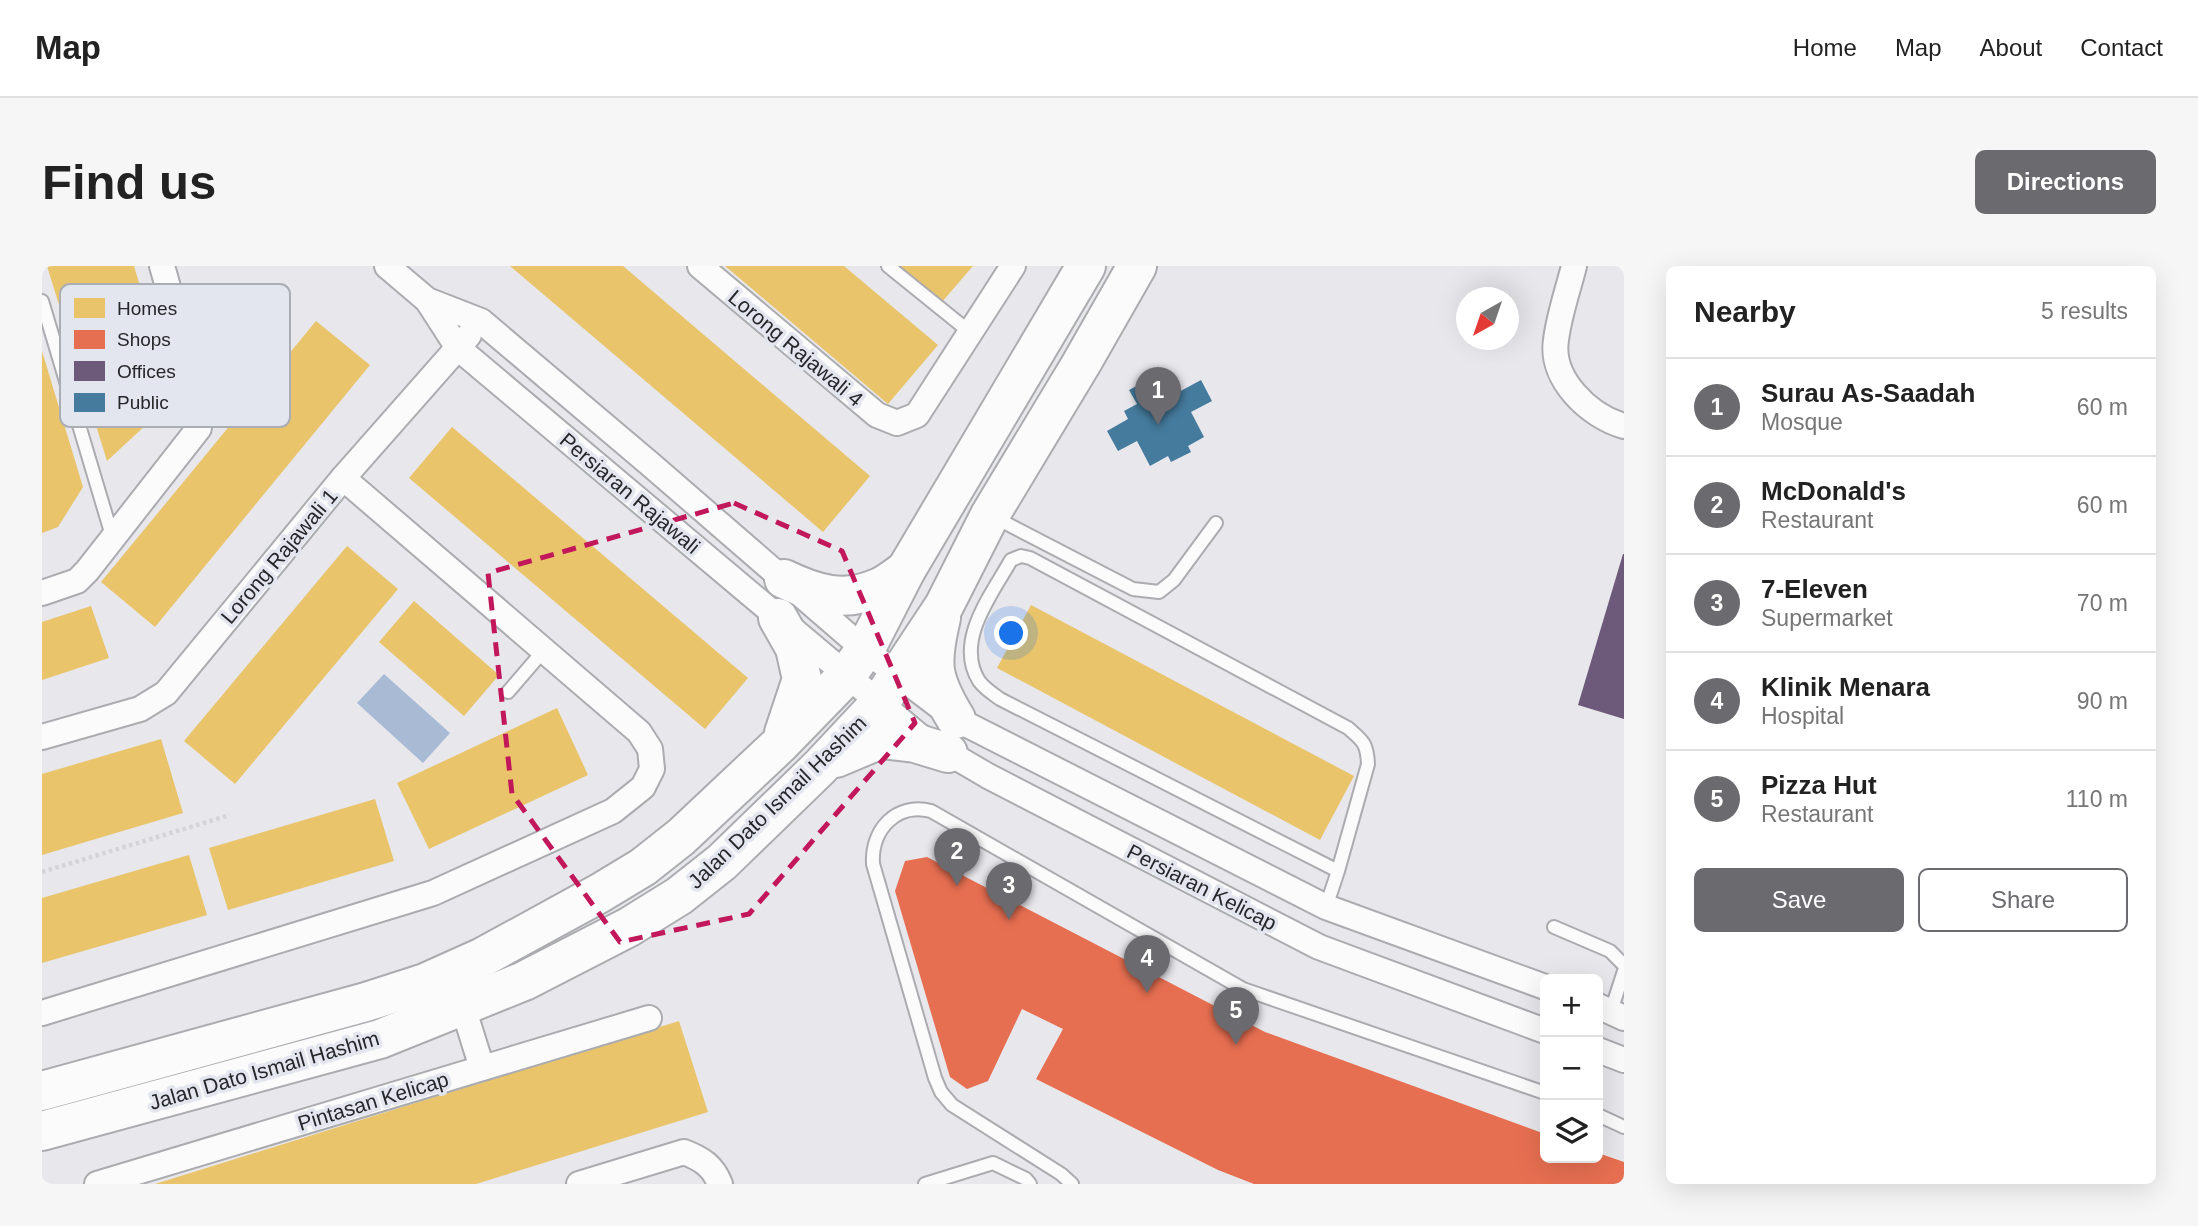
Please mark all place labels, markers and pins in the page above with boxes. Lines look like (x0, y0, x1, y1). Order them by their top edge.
pin: 1 (1135, 367, 1181, 425)
pin: 2 (934, 828, 980, 886)
pin: 3 (986, 862, 1032, 920)
pin: 4 (1124, 935, 1170, 993)
pin: 5 (1213, 987, 1259, 1045)

